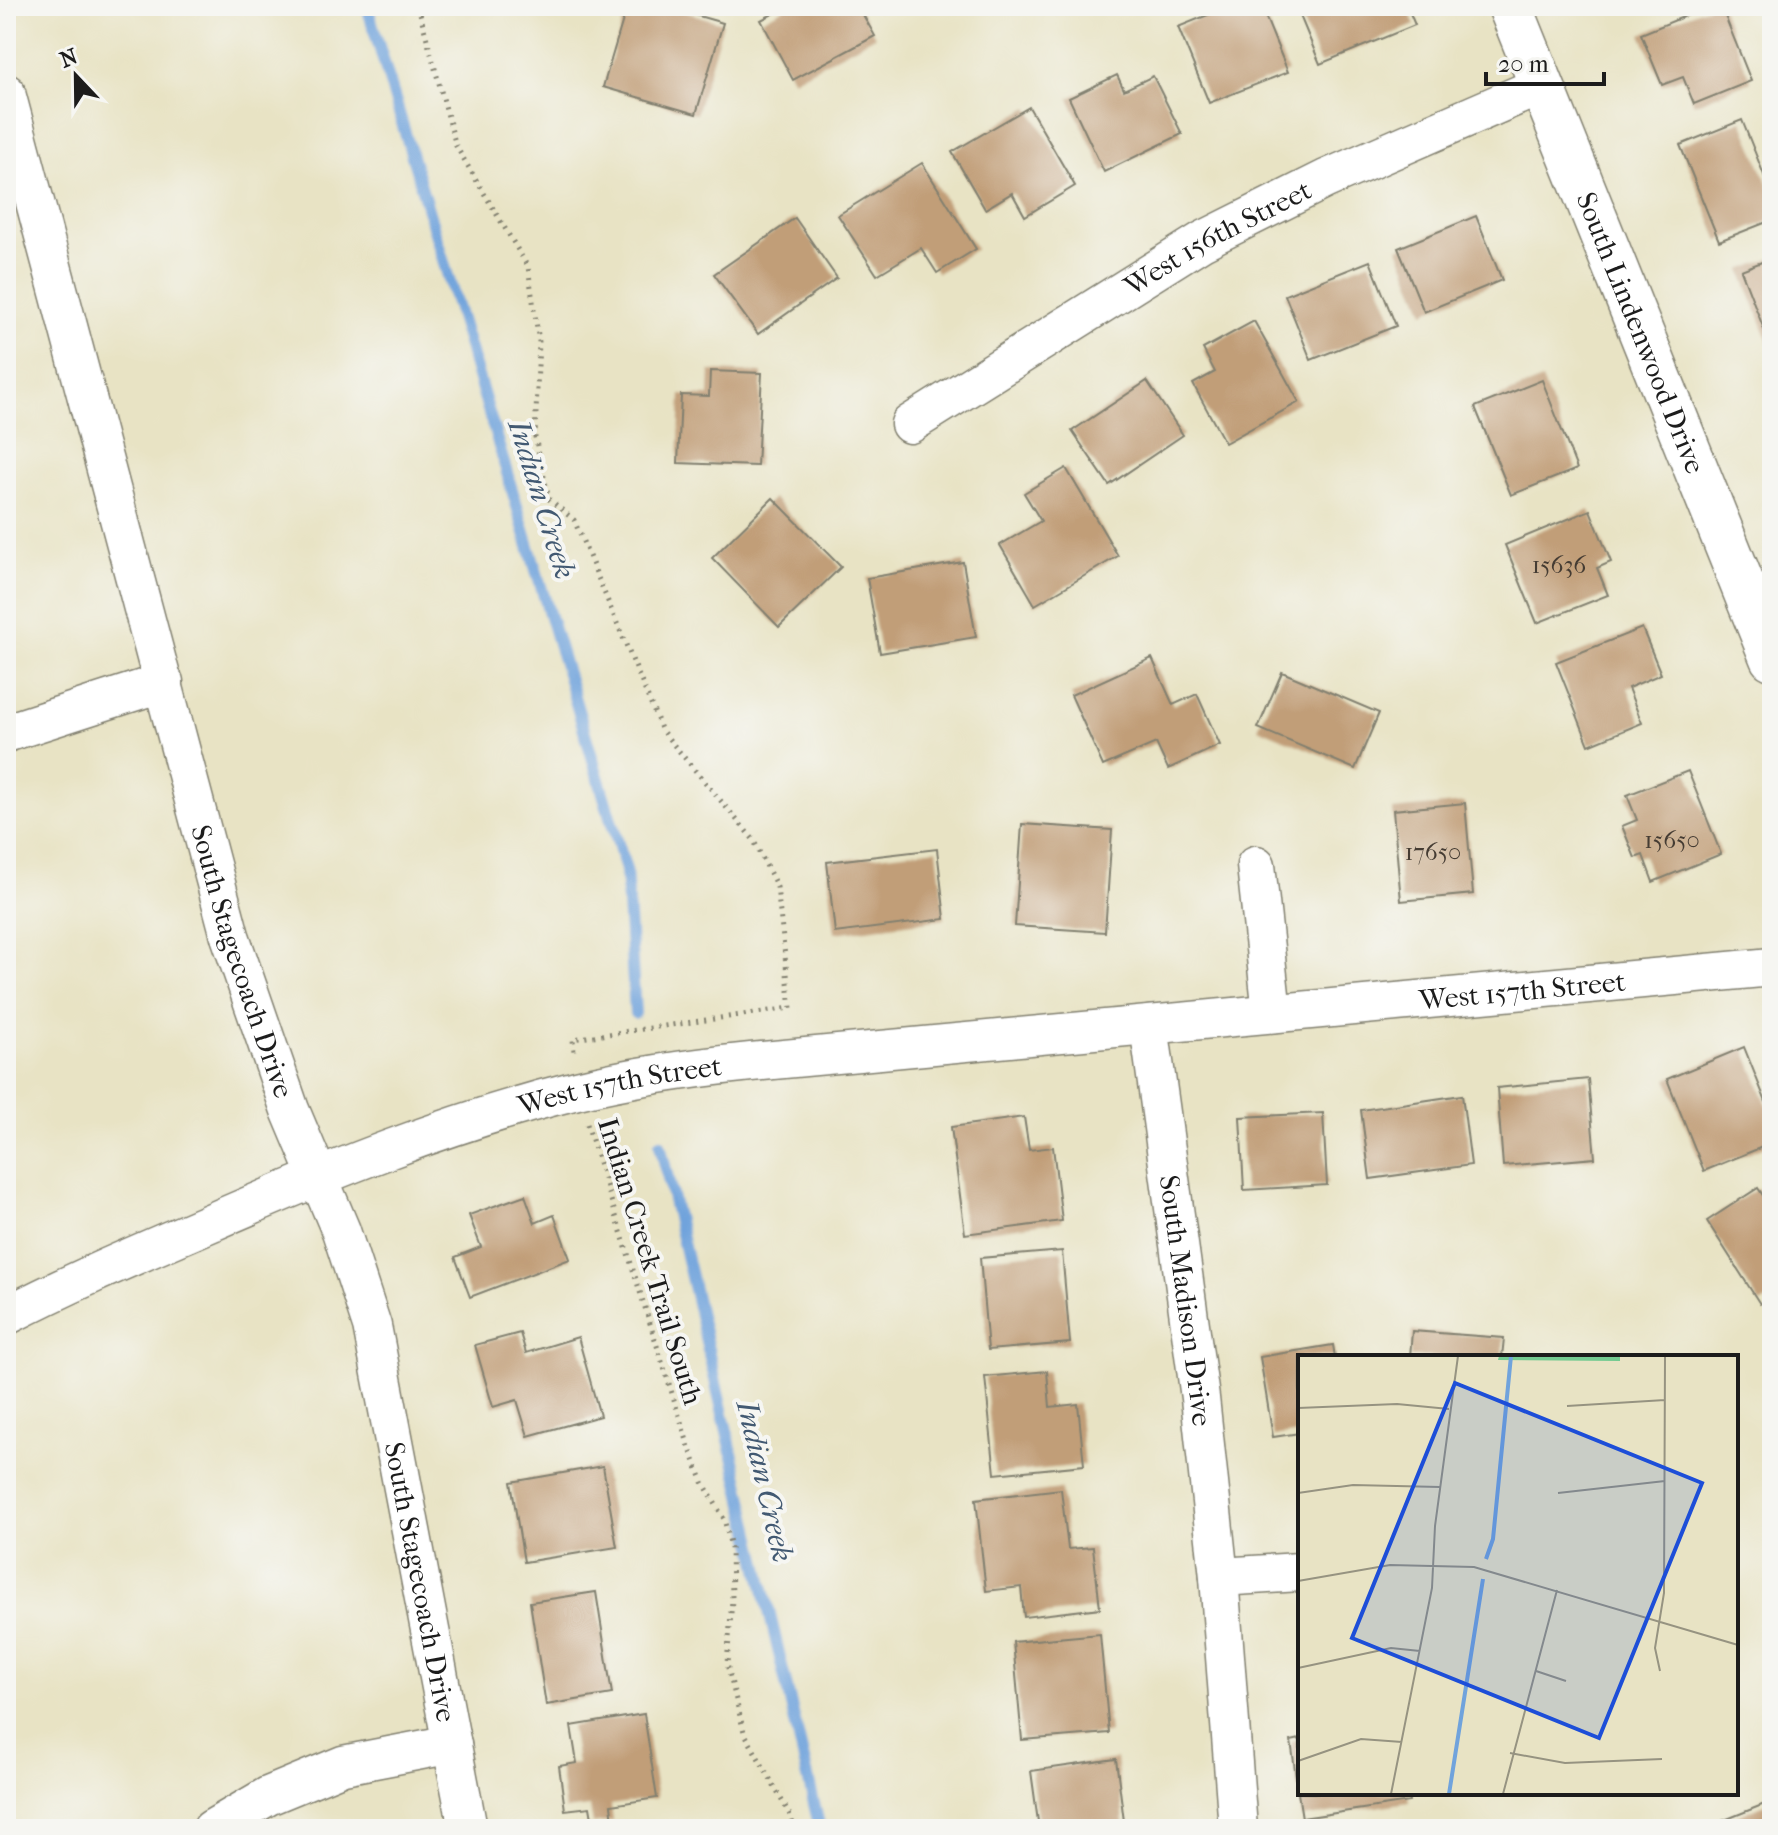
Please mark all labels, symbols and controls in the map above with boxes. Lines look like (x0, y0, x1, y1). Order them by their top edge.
north arrow (36, 36, 116, 116)
scale bar (1486, 36, 1604, 86)
text: N (56, 43, 82, 74)
text: 20 m (1498, 50, 1549, 78)
street label: West 156th Street (1117, 173, 1317, 303)
street label: South Lindenwood Drive (1569, 187, 1712, 478)
water label: Indian Creek (500, 414, 582, 583)
house number: 15636 (1532, 551, 1587, 579)
street label: South Stagecoach Drive (184, 821, 301, 1102)
house number: 15650 (1644, 826, 1700, 854)
house number: 17650 (1405, 838, 1461, 866)
street label: West 157th Street (1417, 965, 1627, 1017)
street label: West 157th Street (513, 1049, 723, 1122)
street label: Indian Creek Trail South (591, 1114, 710, 1409)
street label: South Madison Drive (1153, 1173, 1219, 1428)
inset map (1298, 1355, 1738, 1795)
water label: Indian Creek (729, 1396, 800, 1565)
street label: South Stagecoach Drive (377, 1439, 463, 1725)

